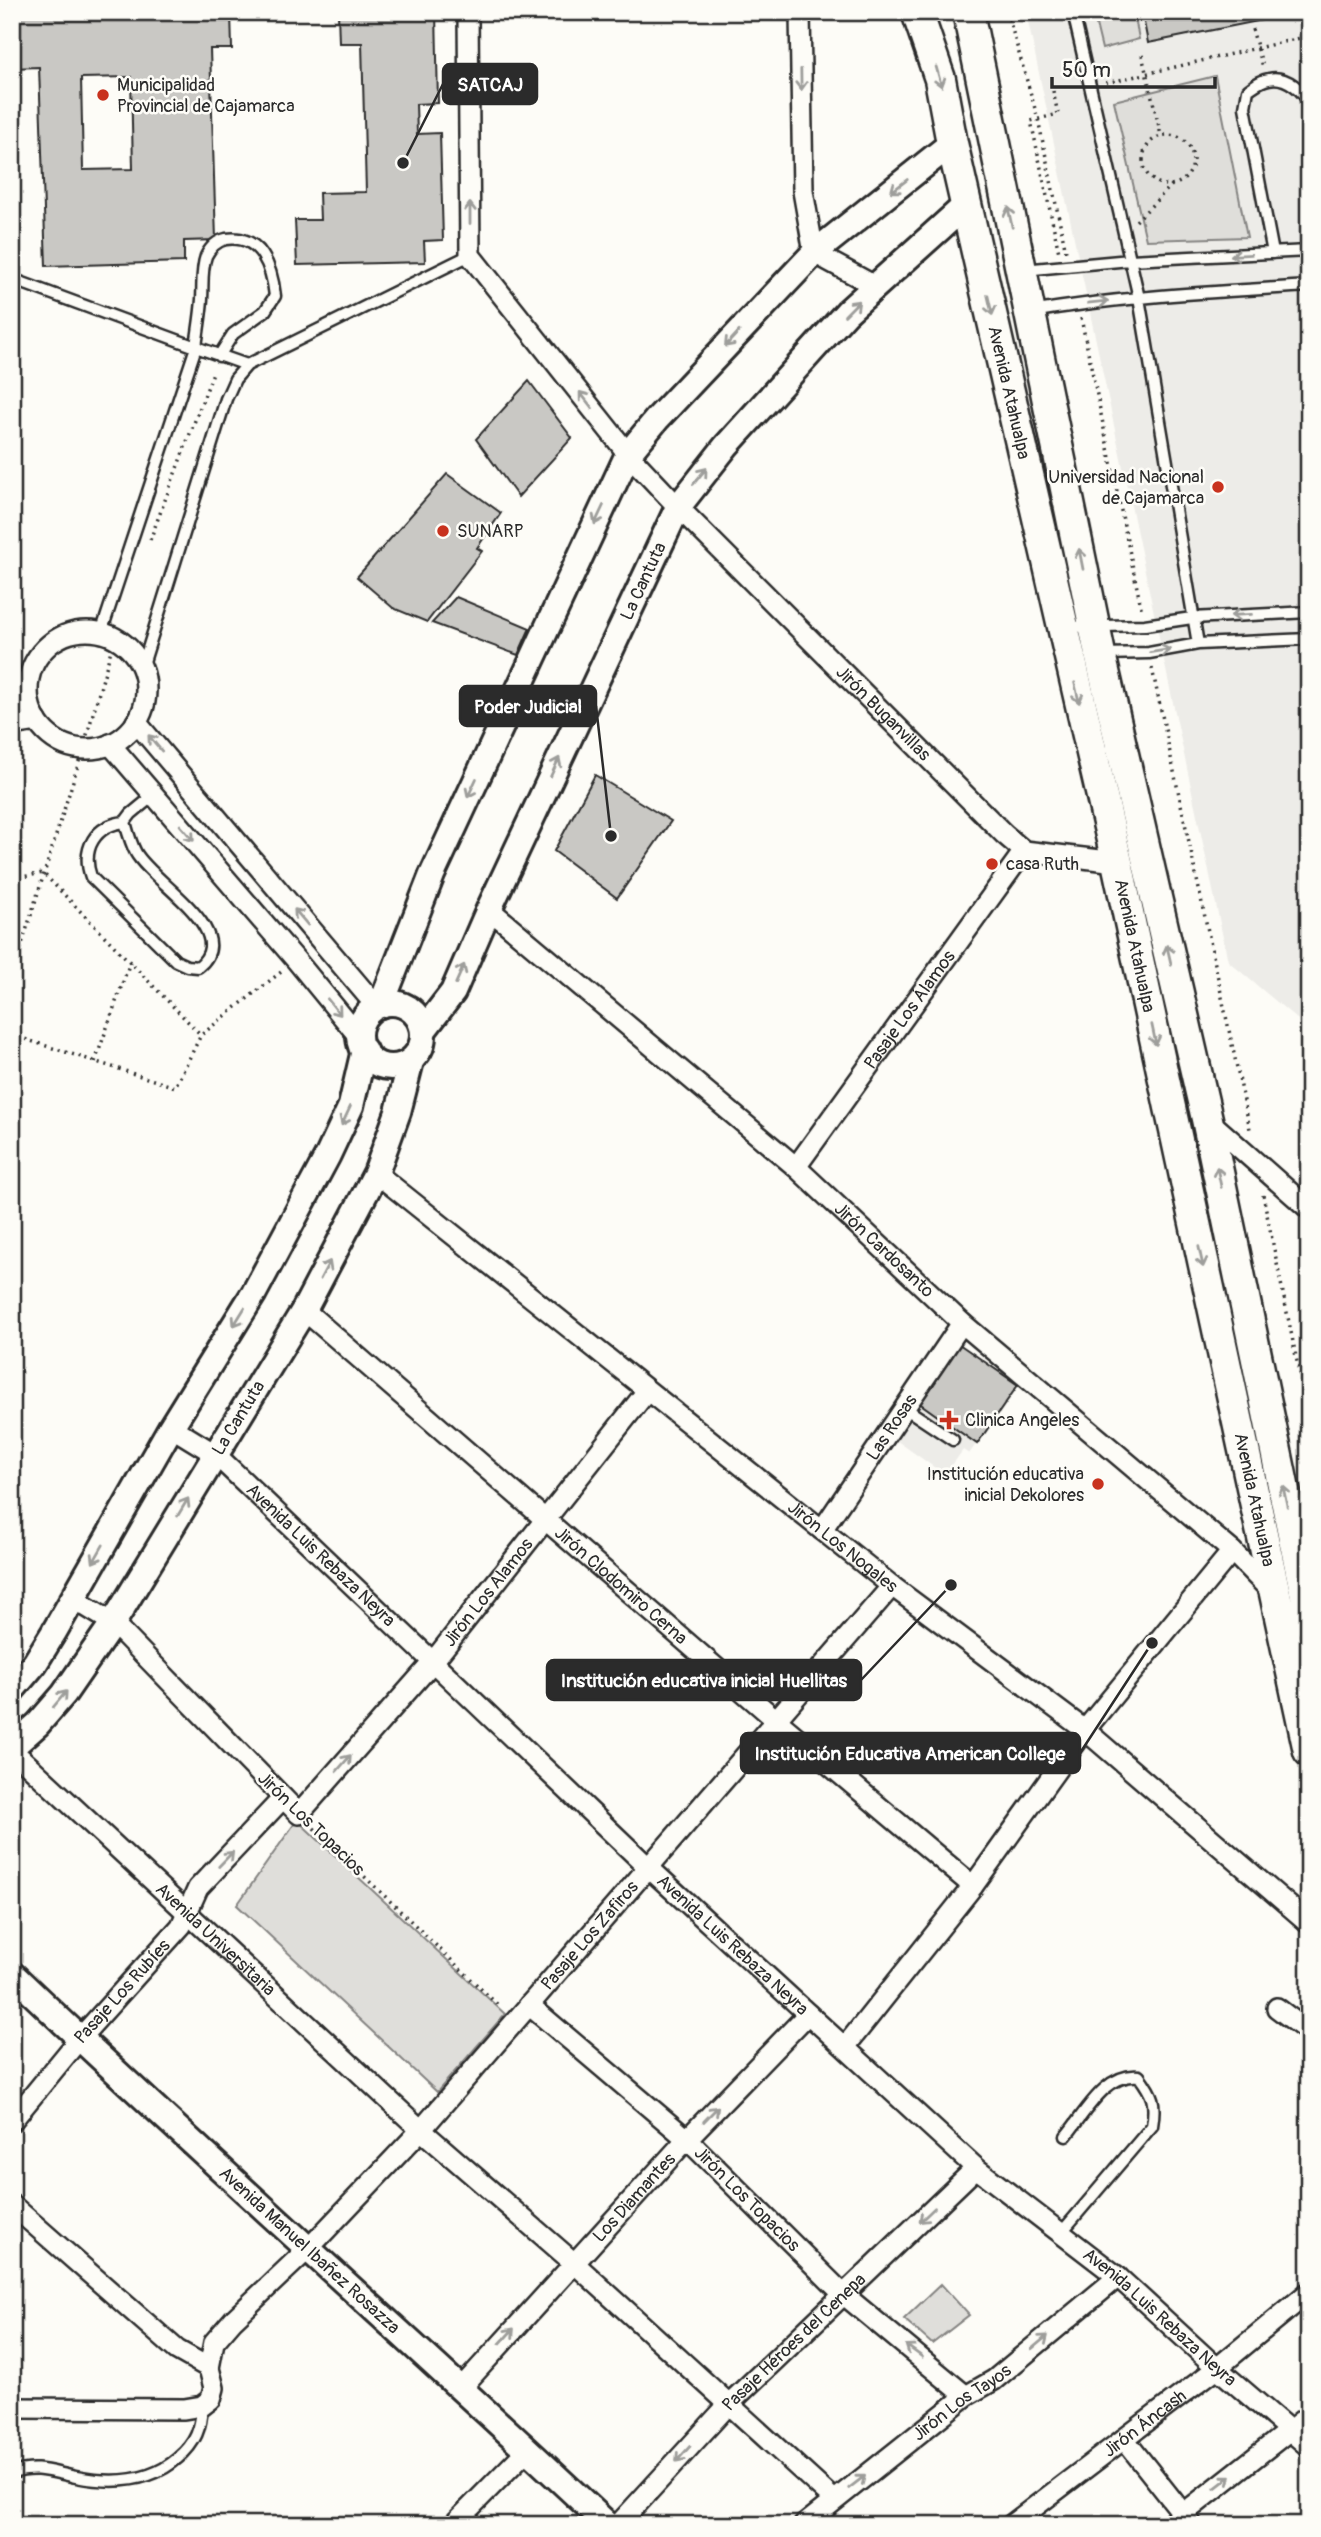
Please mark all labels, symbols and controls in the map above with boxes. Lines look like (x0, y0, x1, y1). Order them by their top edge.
scale bar (1052, 46, 1214, 90)
text: 50 m (1062, 57, 1111, 84)
callout: SATCAJ (443, 64, 537, 104)
one-way arrow (933, 65, 946, 87)
one-way arrow (795, 69, 808, 92)
text: SATCAJ (457, 73, 523, 97)
place label: Municipalidad Provincial de Cajamarca (117, 74, 295, 118)
marker: Municipalidad Provincial de Cajamarca (95, 87, 111, 103)
one-way arrow (890, 178, 908, 193)
one-way arrow (463, 202, 477, 225)
one-way arrow (1002, 206, 1016, 229)
one-way arrow (1229, 248, 1252, 261)
one-way arrow (983, 293, 997, 316)
one-way arrow (1086, 295, 1109, 308)
one-way arrow (844, 299, 861, 316)
street label: Avenida Atahualpa (983, 324, 1036, 461)
one-way arrow (723, 330, 740, 347)
one-way arrow (578, 392, 594, 410)
place label: Universidad Nacional de Cajamarca (1048, 466, 1204, 510)
one-way arrow (692, 468, 708, 486)
marker: Universidad Nacional de Cajamarca (1210, 479, 1226, 495)
one-way arrow (591, 504, 605, 525)
place label: SUNARP (457, 520, 524, 543)
marker: SUNARP (435, 523, 451, 539)
street label: La Cantuta (615, 538, 671, 624)
one-way arrow (1073, 548, 1087, 571)
one-way arrow (1229, 609, 1252, 622)
one-way arrow (1148, 644, 1171, 657)
street label: Jirón Buganvillas (831, 661, 936, 765)
one-way arrow (1071, 681, 1084, 704)
callout: Poder Judicial (460, 686, 596, 726)
text: Poder Judicial (474, 695, 582, 719)
one-way arrow (147, 735, 163, 753)
one-way arrow (549, 757, 563, 778)
one-way arrow (465, 777, 478, 798)
one-way arrow (179, 824, 195, 842)
place label: casa Ruth (1006, 853, 1079, 876)
marker: casa Ruth (984, 856, 1000, 872)
street label: Avenida Atahualpa (1109, 876, 1161, 1014)
one-way arrow (293, 909, 309, 927)
one-way arrow (1162, 944, 1176, 967)
street label: Pasaje Los Álamos (859, 946, 960, 1074)
one-way arrow (455, 964, 468, 985)
one-way arrow (326, 997, 342, 1015)
one-way arrow (1147, 1023, 1161, 1046)
one-way arrow (339, 1105, 352, 1126)
one-way arrow (1211, 1166, 1225, 1189)
street label: Jirón Cardosanto (829, 1197, 939, 1303)
one-way arrow (1195, 1245, 1209, 1268)
one-way arrow (318, 1260, 332, 1281)
one-way arrow (231, 1306, 245, 1326)
street label: La Cantuta (207, 1376, 270, 1459)
street label: Las Rosas (861, 1390, 922, 1465)
place label: Clinica Angeles (965, 1409, 1079, 1432)
marker: Clinica Angeles (939, 1410, 959, 1430)
street label: Avenida Atahualpa (1229, 1431, 1280, 1569)
place label: Institución educativa inicial Dekolores (927, 1463, 1084, 1507)
marker: Institución educativa inicial Dekolores (1090, 1476, 1106, 1492)
street label: Avenida Luis Rebaza Neyra (241, 1478, 400, 1632)
one-way arrow (1277, 1485, 1291, 1508)
street label: Jirón Los Nogales (783, 1496, 902, 1598)
one-way arrow (176, 1498, 190, 1518)
street label: Jirón Clodomiro Cerna (550, 1521, 692, 1649)
street label: Jirón Los Alamos (438, 1533, 538, 1651)
one-way arrow (90, 1544, 104, 1564)
callout: Institución educativa inicial Huellitas (547, 1660, 861, 1700)
text: Institución educativa inicial Huellitas (561, 1669, 848, 1693)
one-way arrow (52, 1690, 68, 1708)
callout: Institución Educativa American College (741, 1733, 1080, 1773)
text: Institución Educativa American College (755, 1742, 1066, 1766)
one-way arrow (336, 1755, 353, 1772)
street label: Jirón Los Topacios (253, 1767, 369, 1881)
one-way arrow (217, 1851, 234, 1868)
street label: Avenida Luis Rebaza Neyra (652, 1869, 813, 2020)
street label: Pasaje Los Zafiros (536, 1876, 643, 1995)
street label: Avenida Universitaria (151, 1878, 281, 2001)
street label: Pasaje Los Rubíes (69, 1934, 175, 2049)
one-way arrow (703, 2106, 720, 2123)
street label: Jirón Los Topacios (689, 2141, 805, 2256)
street label: Los Diamantes (588, 2148, 680, 2247)
street label: Avenida Manuel Ibañez Rosazza (214, 2162, 405, 2339)
one-way arrow (919, 2206, 936, 2223)
street label: Avenida Luis Rebaza Neyra (1078, 2243, 1241, 2391)
street label: Pasaje Héroes del Cenepa (717, 2268, 871, 2416)
one-way arrow (499, 2328, 516, 2345)
one-way arrow (1031, 2334, 1049, 2349)
one-way arrow (905, 2344, 924, 2359)
street label: Jirón Los Tayos (908, 2359, 1016, 2446)
street label: Jirón Áncash (1098, 2384, 1191, 2462)
one-way arrow (675, 2445, 692, 2462)
one-way arrow (847, 2474, 865, 2490)
one-way arrow (1213, 2475, 1231, 2490)

